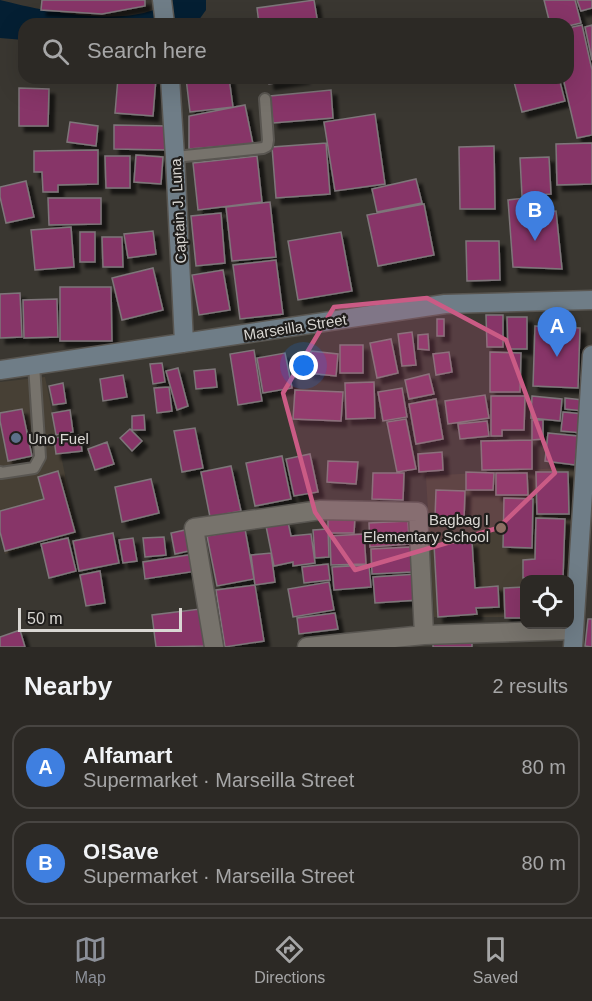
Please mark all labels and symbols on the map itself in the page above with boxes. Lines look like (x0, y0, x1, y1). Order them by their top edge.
street label: Captain J. Luna (167, 157, 189, 264)
pin: B (516, 192, 554, 241)
pin: A (538, 308, 576, 357)
street label: Marseilla Street (242, 310, 349, 344)
your location (289, 351, 318, 380)
place label: Uno Fuel (28, 430, 89, 447)
marker: Uno Fuel (9, 431, 23, 445)
place label: Bagbag I Elementary School (363, 511, 489, 545)
marker: Bagbag I Elementary School (494, 521, 508, 535)
scale bar (18, 605, 182, 632)

